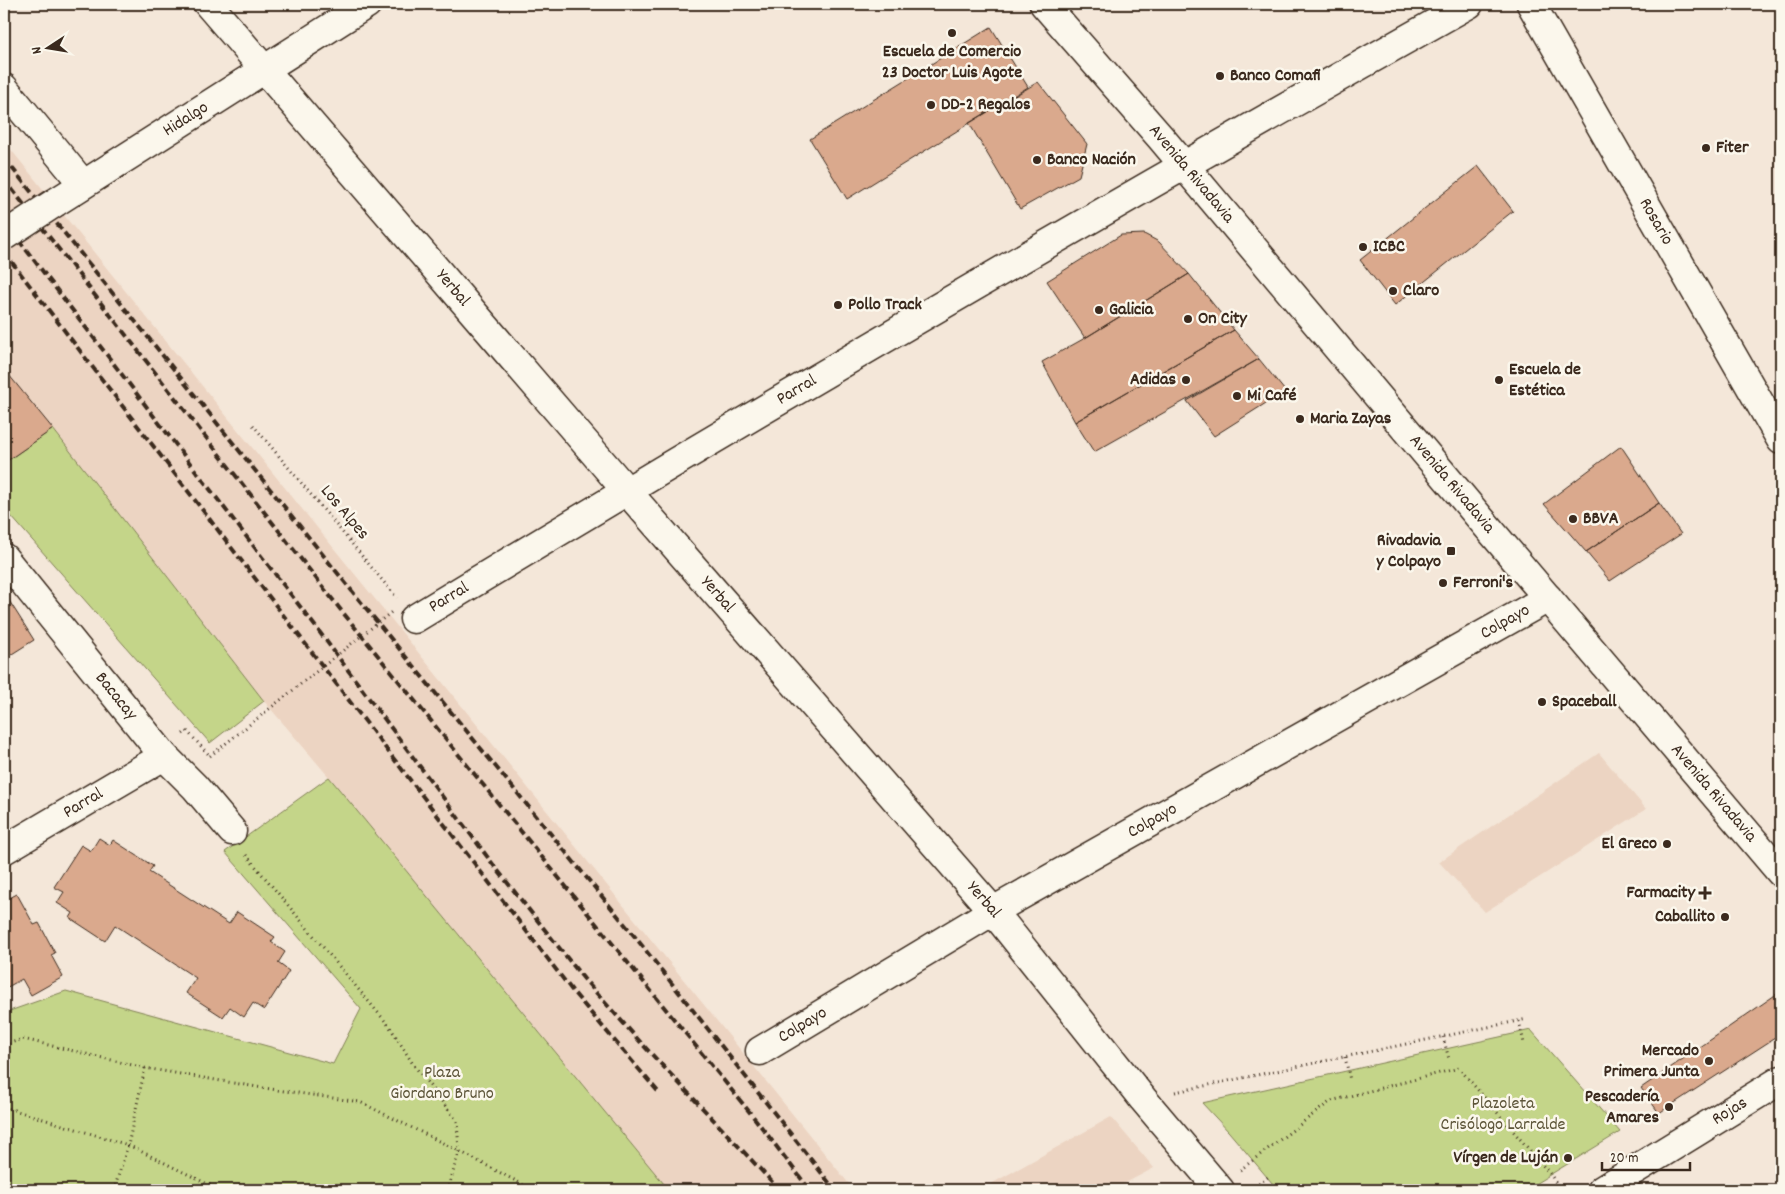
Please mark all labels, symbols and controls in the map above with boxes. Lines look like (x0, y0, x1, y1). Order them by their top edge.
north arrow (22, 22, 72, 72)
marker: Escuela de Comercio 23 Doctor Luis Agote (946, 27, 958, 39)
place label: Escuela de Comercio 23 Doctor Luis Agote (882, 40, 1022, 86)
text: N (27, 45, 48, 56)
place label: Banco Comafi (1230, 64, 1321, 89)
marker: Banco Comafi (1214, 70, 1226, 82)
place label: DD-2 Regalos (941, 93, 1031, 118)
street label: Hidalgo (158, 95, 214, 143)
marker: DD-2 Regalos (925, 99, 937, 111)
street label: Avenida Rivadavia (1142, 119, 1240, 229)
place label: Fiter (1716, 136, 1749, 161)
marker: Fiter (1700, 142, 1712, 154)
place label: Banco Nación (1047, 148, 1136, 173)
marker: Banco Nación (1031, 154, 1043, 166)
street label: Rosario (1632, 193, 1679, 250)
place label: ICBC (1373, 235, 1405, 260)
marker: ICBC (1357, 241, 1369, 253)
street label: Yerbal (429, 264, 476, 313)
place label: Claro (1403, 279, 1439, 304)
marker: Claro (1387, 285, 1399, 297)
place label: Pollo Track (848, 293, 922, 318)
place label: Galicia (1109, 298, 1154, 323)
marker: Pollo Track (832, 299, 844, 311)
marker: Galicia (1093, 304, 1105, 316)
place label: On City (1198, 307, 1248, 332)
marker: On City (1182, 313, 1194, 325)
place label: Escuela de Estética (1509, 358, 1581, 404)
street label: Parral (772, 368, 822, 412)
place label: Adidas (1130, 368, 1176, 393)
marker: Adidas (1180, 374, 1192, 386)
marker: Escuela de Estética (1493, 374, 1505, 386)
place label: Mi Café (1247, 384, 1297, 409)
marker: Mi Café (1231, 390, 1243, 402)
place label: Maria Zayas (1310, 407, 1392, 432)
marker: Maria Zayas (1294, 413, 1306, 425)
street label: Avenida Rivadavia (1403, 429, 1501, 540)
street label: Los Alpes (314, 480, 374, 546)
place label: BBVA (1583, 507, 1619, 532)
marker: BBVA (1567, 513, 1579, 525)
place label: Rivadavia y Colpayo (1376, 529, 1442, 575)
marker: Rivadavia y Colpayo (1445, 545, 1457, 557)
street label: Yerbal (694, 571, 741, 619)
place label: Ferroni's (1453, 571, 1513, 596)
street label: Parral (424, 576, 474, 620)
marker: Ferroni's (1437, 577, 1449, 589)
street label: Colpayo (1476, 598, 1535, 646)
street label: Bacacay (89, 667, 144, 727)
place label: Spaceball (1552, 690, 1617, 715)
marker: Spaceball (1536, 696, 1548, 708)
street label: Avenida Rivadavia (1664, 739, 1763, 848)
street label: Parral (59, 781, 109, 825)
street label: Colpayo (1123, 797, 1182, 845)
place label: El Greco (1601, 832, 1657, 857)
marker: El Greco (1661, 838, 1673, 850)
street label: Yerbal (960, 876, 1007, 924)
place label: Farmacity (1627, 881, 1696, 906)
marker: Farmacity (1699, 887, 1711, 899)
place label: Caballito (1655, 905, 1715, 930)
marker: Caballito (1719, 911, 1731, 923)
street label: Colpayo (774, 1001, 832, 1050)
place label: Mercado Primera Junta (1604, 1039, 1700, 1085)
marker: Mercado Primera Junta (1703, 1055, 1715, 1067)
park label: Plaza Giordano Bruno (390, 1061, 494, 1107)
place label: Pescadería Amares (1585, 1085, 1660, 1131)
street label: Rojas (1707, 1091, 1752, 1132)
park label: Plazoleta Crisólogo Larralde (1440, 1092, 1566, 1138)
marker: Pescadería Amares (1663, 1101, 1675, 1113)
scale bar (1602, 1139, 1690, 1171)
place label: Vírgen de Luján (1453, 1146, 1558, 1171)
text: 20 m (1610, 1148, 1638, 1170)
marker: Vírgen de Luján (1562, 1152, 1574, 1164)

